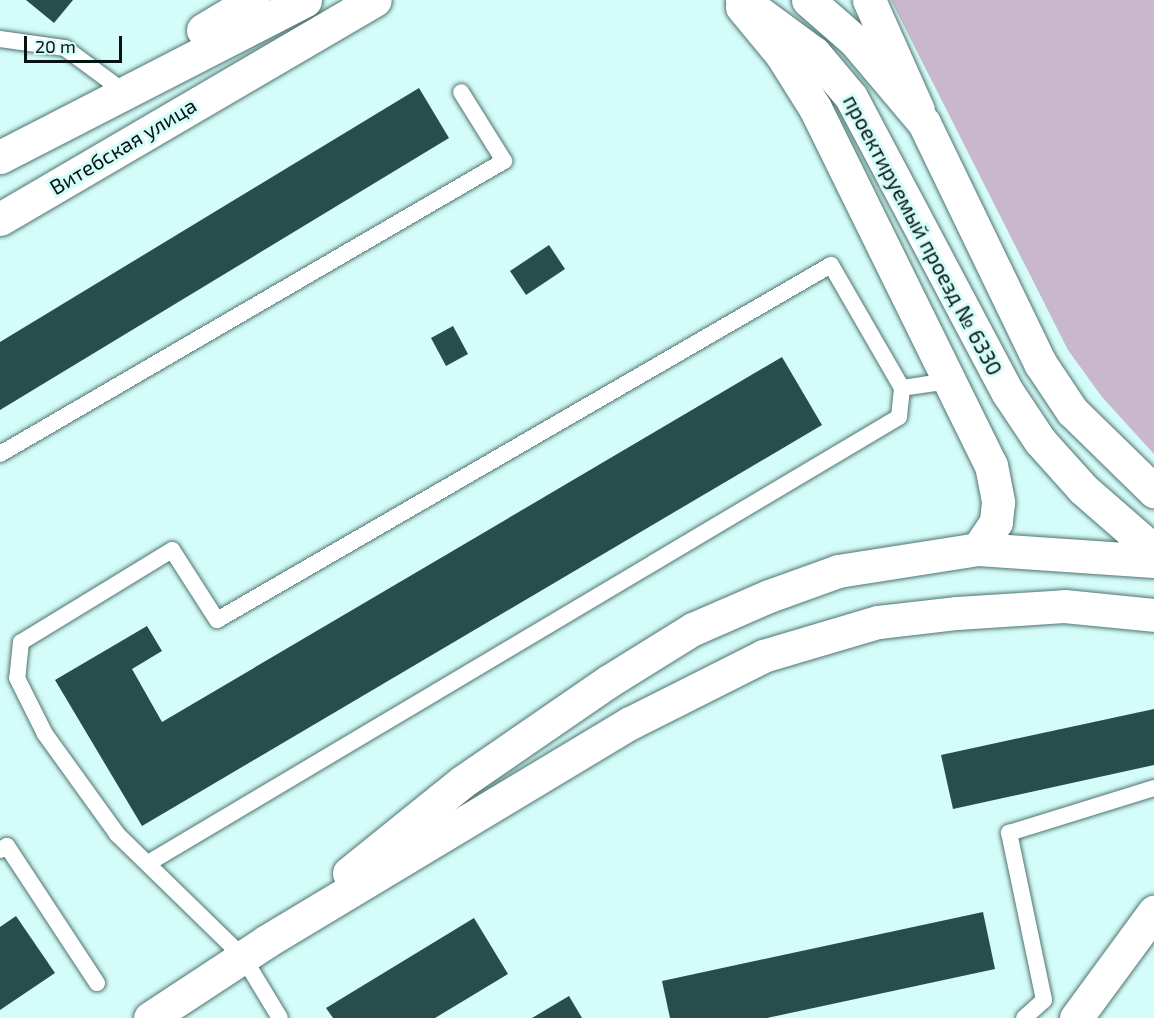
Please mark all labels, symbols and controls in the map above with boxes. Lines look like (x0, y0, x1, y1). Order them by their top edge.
scale bar (27, 24, 124, 62)
text: 20 m (35, 35, 76, 57)
street label: проектируемый проезд № 6330 (838, 90, 1008, 380)
street label: Витебская улица (45, 92, 201, 200)

